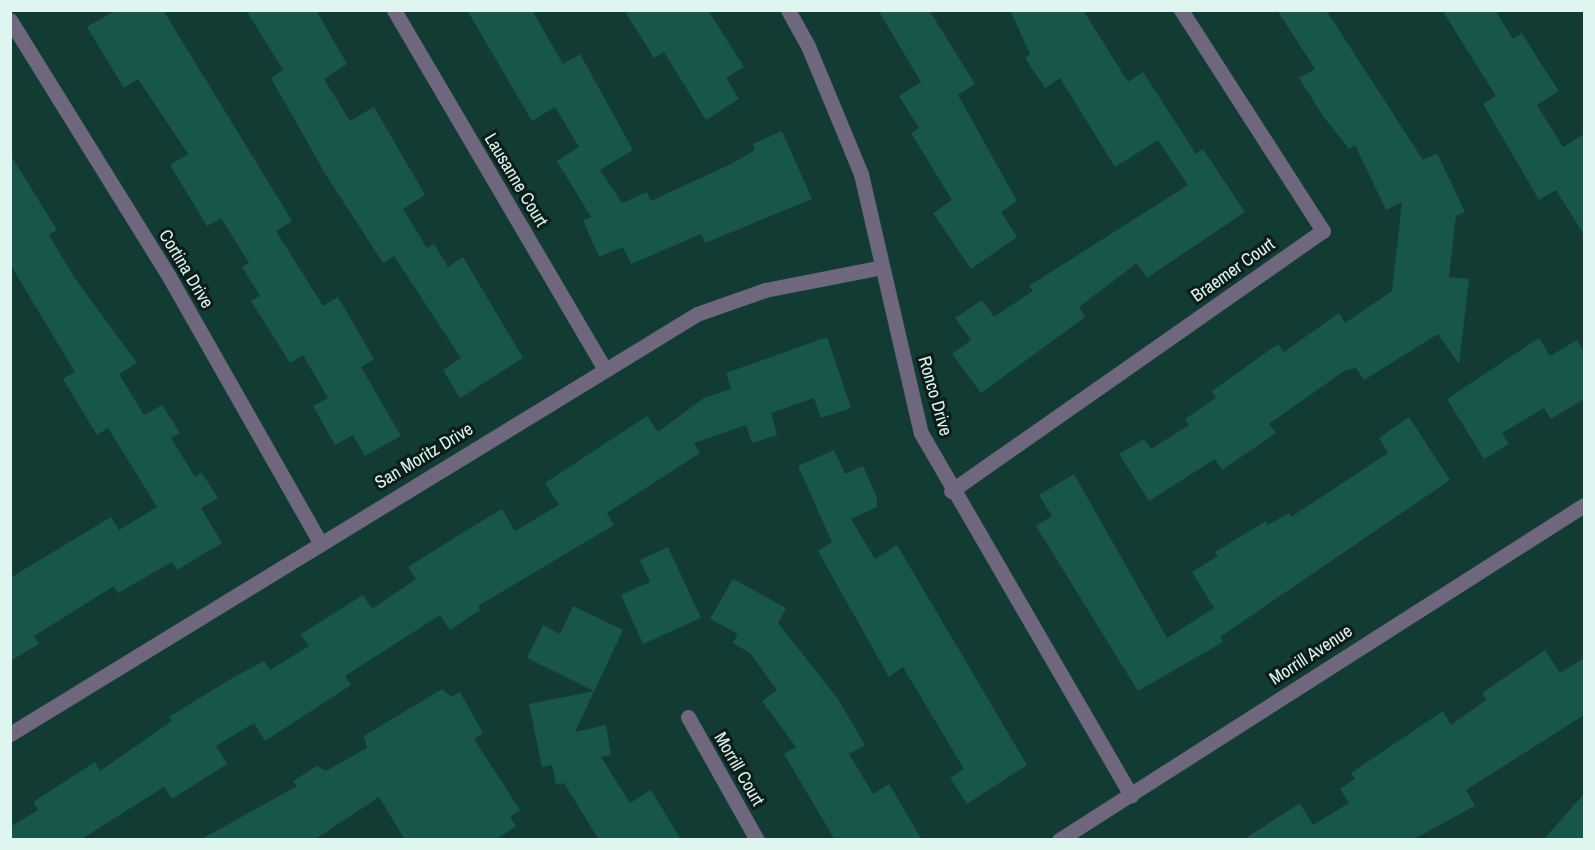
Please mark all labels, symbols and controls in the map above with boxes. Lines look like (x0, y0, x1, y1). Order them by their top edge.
street label: Lausanne Court (480, 129, 552, 231)
street label: Cortina Drive (154, 226, 218, 312)
street label: Braemer Court (1187, 233, 1279, 307)
street label: Ronco Drive (913, 354, 957, 438)
street label: San Moritz Drive (371, 418, 477, 494)
street label: Morrill Avenue (1265, 620, 1357, 690)
street label: Morrill Court (709, 728, 769, 810)

